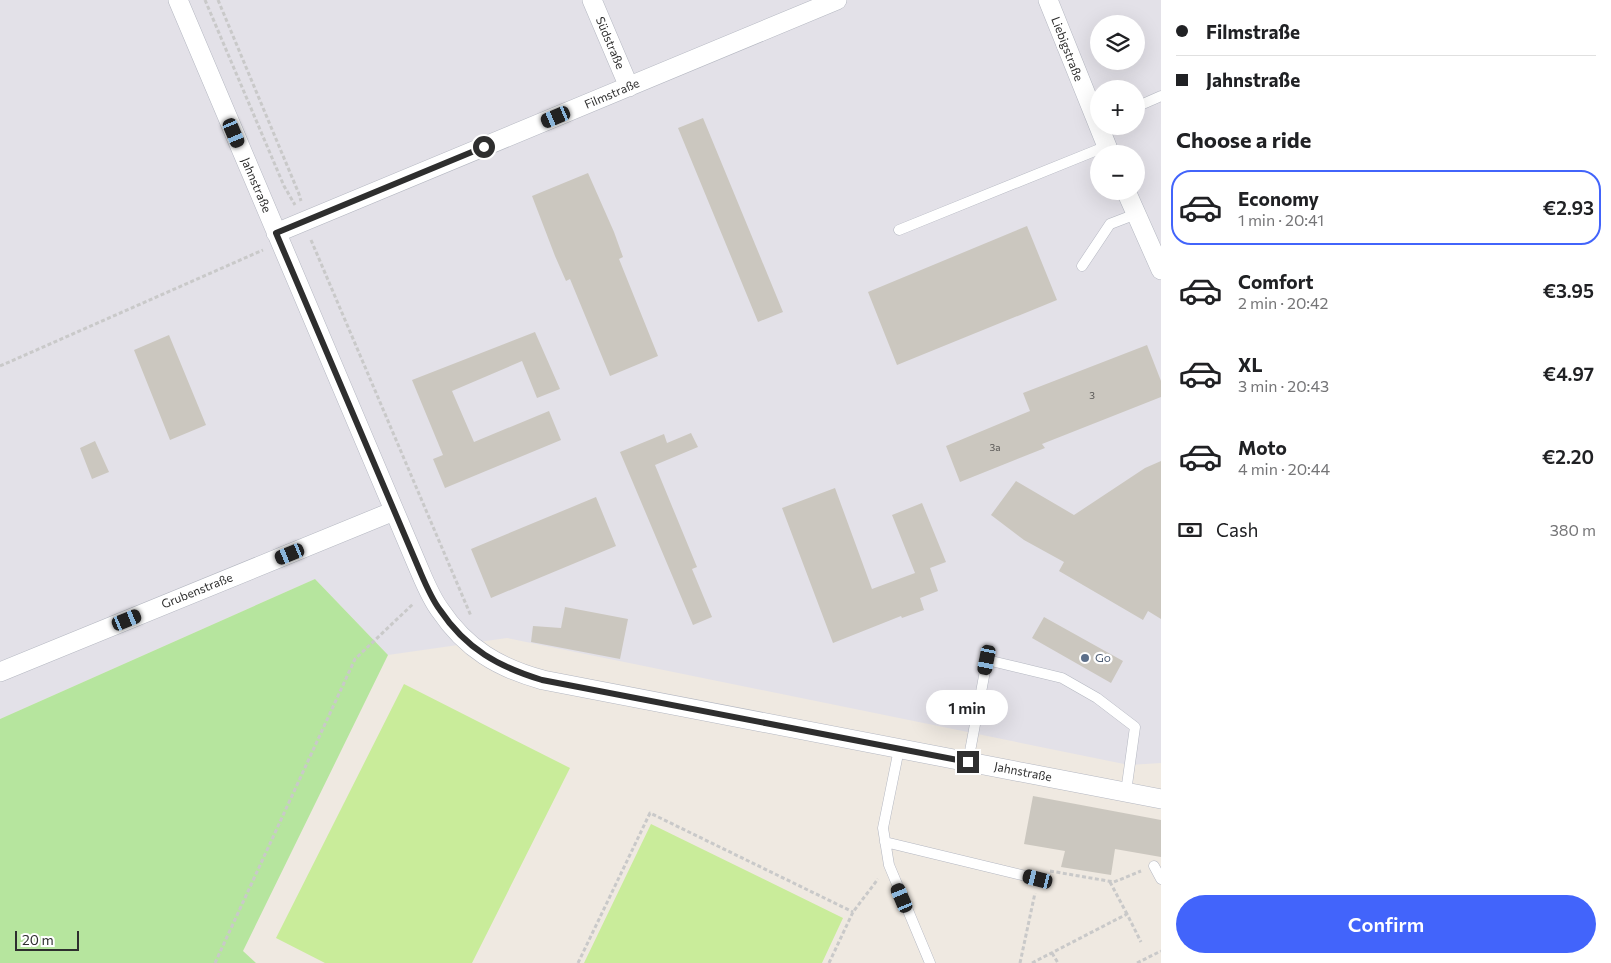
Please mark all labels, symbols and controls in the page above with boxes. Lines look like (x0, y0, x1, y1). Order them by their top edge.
street label: Südstraße (594, 14, 628, 71)
street label: Liebigstraße (1049, 14, 1087, 83)
map controls (1090, 15, 1145, 200)
button: layers (1090, 15, 1145, 70)
text: Filmstraße (1206, 20, 1300, 43)
text: Jahnstraße (1206, 68, 1300, 91)
street label: Filmstraße (582, 75, 641, 111)
button: + (1090, 80, 1145, 135)
car (539, 104, 572, 130)
car (221, 116, 246, 150)
text: Choose a ride (1176, 126, 1311, 153)
route start (473, 136, 495, 158)
button: − (1090, 145, 1145, 200)
street label: Jahnstraße (238, 155, 275, 215)
icon: car (1178, 185, 1223, 230)
text: Economy (1238, 187, 1319, 210)
text: €2.93 (1543, 196, 1594, 219)
text: 1 min · 20:41 (1238, 210, 1324, 229)
icon: car (1178, 268, 1223, 313)
text: Comfort (1238, 270, 1314, 293)
text: €3.95 (1543, 279, 1594, 302)
text: 2 min · 20:42 (1238, 293, 1328, 312)
icon: car (1178, 351, 1223, 396)
text: XL (1238, 353, 1263, 376)
text: €4.97 (1543, 362, 1594, 385)
text: 3 min · 20:43 (1238, 376, 1329, 395)
house number: 3 (1089, 389, 1095, 401)
icon: car (1178, 434, 1223, 479)
text: Moto (1238, 436, 1287, 459)
house number: 3a (990, 441, 1000, 453)
text: €2.20 (1542, 445, 1594, 468)
text: 4 min · 20:44 (1238, 459, 1330, 478)
icon: cash (1176, 516, 1204, 544)
text: Cash (1216, 518, 1258, 541)
text: 380 m (1550, 520, 1596, 539)
car (273, 541, 306, 567)
street label: Grubenstraße (159, 569, 234, 611)
car (110, 607, 143, 633)
car (976, 644, 997, 676)
place label: Go (1095, 650, 1111, 664)
marker: Go (1079, 652, 1091, 664)
callout: 1 min (927, 690, 1009, 724)
text: 1 min (948, 698, 986, 717)
route end (957, 751, 979, 773)
street label: Jahnstraße (993, 759, 1053, 784)
car (1021, 868, 1054, 890)
car (889, 881, 914, 915)
button: Confirm (1176, 895, 1596, 953)
scale bar (15, 928, 79, 951)
text: 20 m (22, 931, 54, 948)

